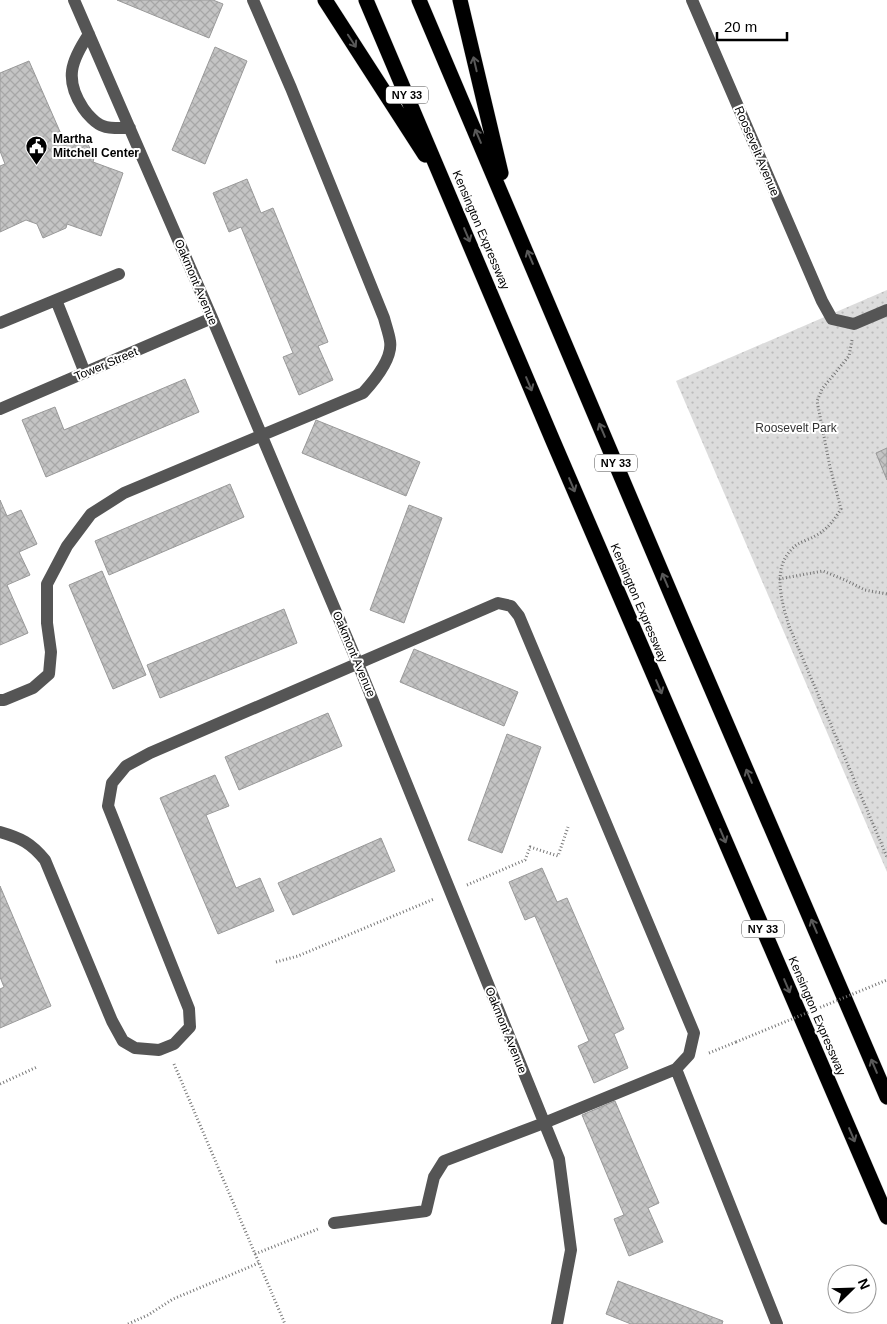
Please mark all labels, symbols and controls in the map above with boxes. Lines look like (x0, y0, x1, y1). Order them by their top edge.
scale bar (717, 10, 787, 42)
text: 20 m (724, 18, 757, 35)
one-way arrow (346, 34, 357, 48)
one-way arrow (470, 56, 479, 72)
road number: NY 33 (386, 86, 428, 104)
street label: Roosevelt Avenue (732, 104, 782, 198)
one-way arrow (472, 129, 482, 144)
place label: Martha Mitchell Center (53, 132, 139, 160)
public building icon: Martha Mitchell Center (25, 134, 49, 165)
street label: Kensington Expressway (450, 168, 512, 292)
one-way arrow (463, 227, 472, 242)
street label: Oakmont Avenue (172, 237, 221, 327)
one-way arrow (524, 250, 533, 265)
street label: Tower Street (72, 344, 140, 384)
one-way arrow (526, 377, 535, 392)
park label: Roosevelt Park (755, 421, 838, 435)
one-way arrow (597, 423, 607, 438)
road number: NY 33 (595, 454, 637, 472)
one-way arrow (568, 477, 577, 493)
street label: Kensington Expressway (608, 541, 670, 665)
one-way arrow (660, 573, 670, 588)
street label: Oakmont Avenue (330, 609, 379, 699)
one-way arrow (654, 679, 664, 694)
one-way arrow (744, 769, 754, 784)
one-way arrow (719, 828, 729, 843)
one-way arrow (808, 919, 818, 934)
road number: NY 33 (742, 921, 784, 938)
street label: Kensington Expressway (786, 954, 848, 1078)
one-way arrow (783, 978, 793, 993)
street label: Oakmont Avenue (482, 985, 530, 1075)
one-way arrow (868, 1059, 878, 1074)
one-way arrow (847, 1127, 857, 1142)
north arrow (827, 1264, 877, 1314)
text: N (855, 1276, 873, 1292)

